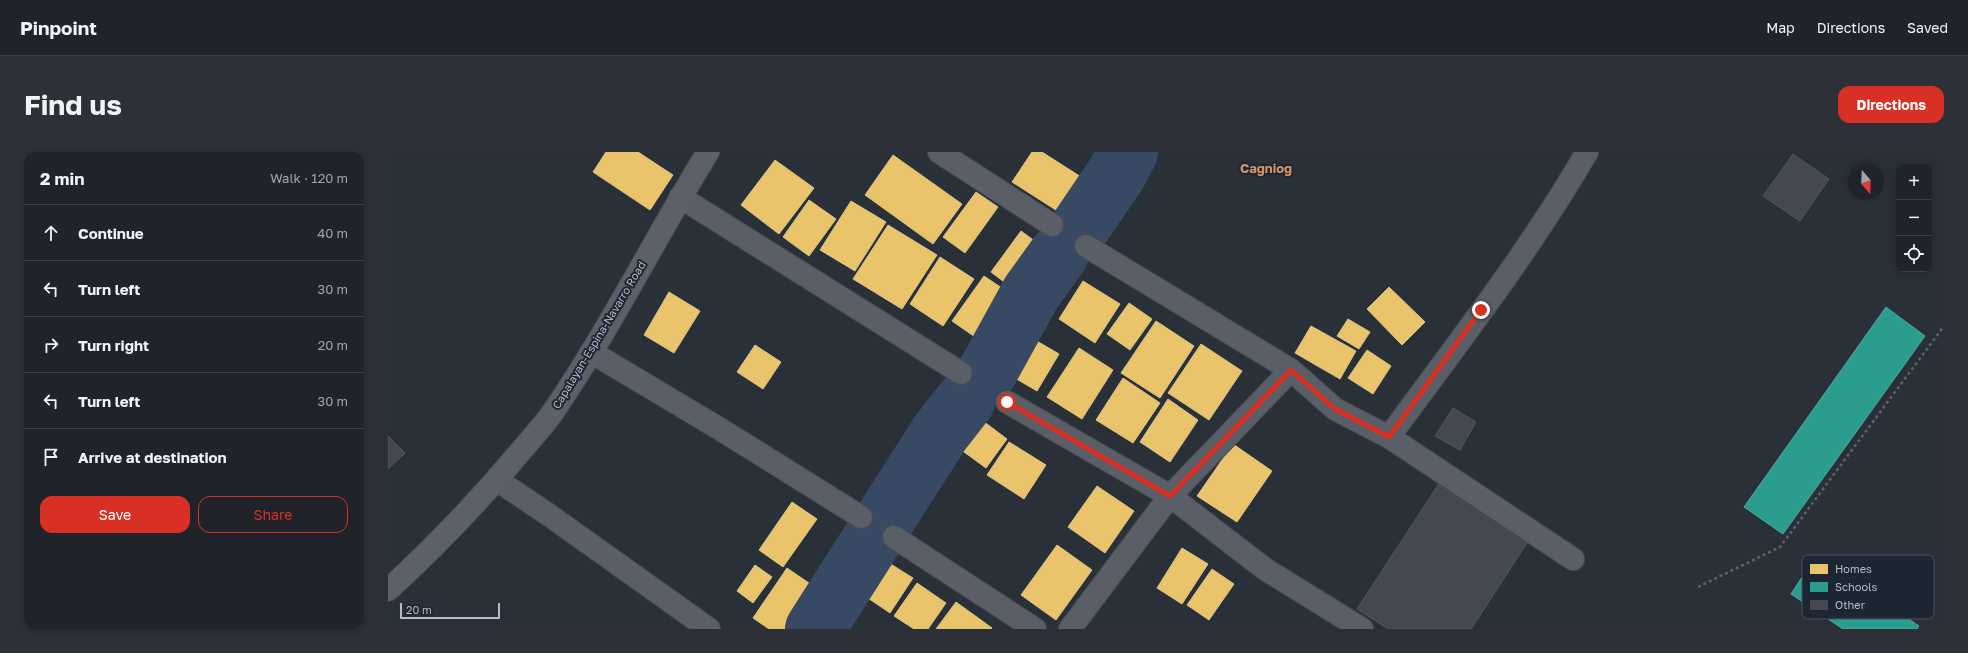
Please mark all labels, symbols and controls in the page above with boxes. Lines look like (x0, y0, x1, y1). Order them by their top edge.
text: Pinpoint (20, 16, 97, 39)
text: Map (1766, 19, 1795, 36)
text: Directions (1817, 19, 1885, 36)
text: Saved (1907, 19, 1948, 36)
button: Directions (1838, 86, 1944, 123)
text: Find us (24, 88, 122, 121)
district label: Cagniog (1240, 160, 1292, 176)
north arrow (1848, 164, 1884, 200)
map controls (1896, 164, 1932, 272)
button: + (1896, 164, 1932, 200)
text: 2 min (40, 168, 84, 189)
text: Walk · 120 m (270, 170, 348, 186)
button: − (1896, 200, 1932, 236)
icon: ahead (40, 222, 62, 244)
text: Continue (78, 224, 144, 242)
text: 40 m (317, 225, 348, 241)
button: locate (1896, 236, 1932, 272)
street label: Capalayan-Espina-Navarro Road (549, 259, 648, 411)
icon: left (40, 278, 62, 300)
text: Turn left (78, 280, 140, 298)
text: 30 m (318, 281, 348, 297)
route end (1472, 301, 1490, 319)
icon: right (40, 334, 62, 356)
text: Turn right (78, 336, 149, 354)
text: 20 m (318, 337, 348, 353)
icon: left (40, 390, 62, 412)
text: Turn left (78, 392, 140, 410)
text: 30 m (318, 393, 348, 409)
route start (998, 393, 1016, 411)
icon: arrive (40, 446, 62, 468)
text: Arrive at destination (78, 448, 227, 466)
button: Save (40, 496, 190, 533)
button: Share (198, 496, 348, 533)
legend (1802, 555, 1934, 619)
text: Homes (1835, 562, 1872, 575)
text: Schools (1835, 580, 1878, 593)
text: Other (1835, 598, 1866, 611)
scale bar (400, 601, 500, 620)
text: 20 m (406, 603, 432, 616)

